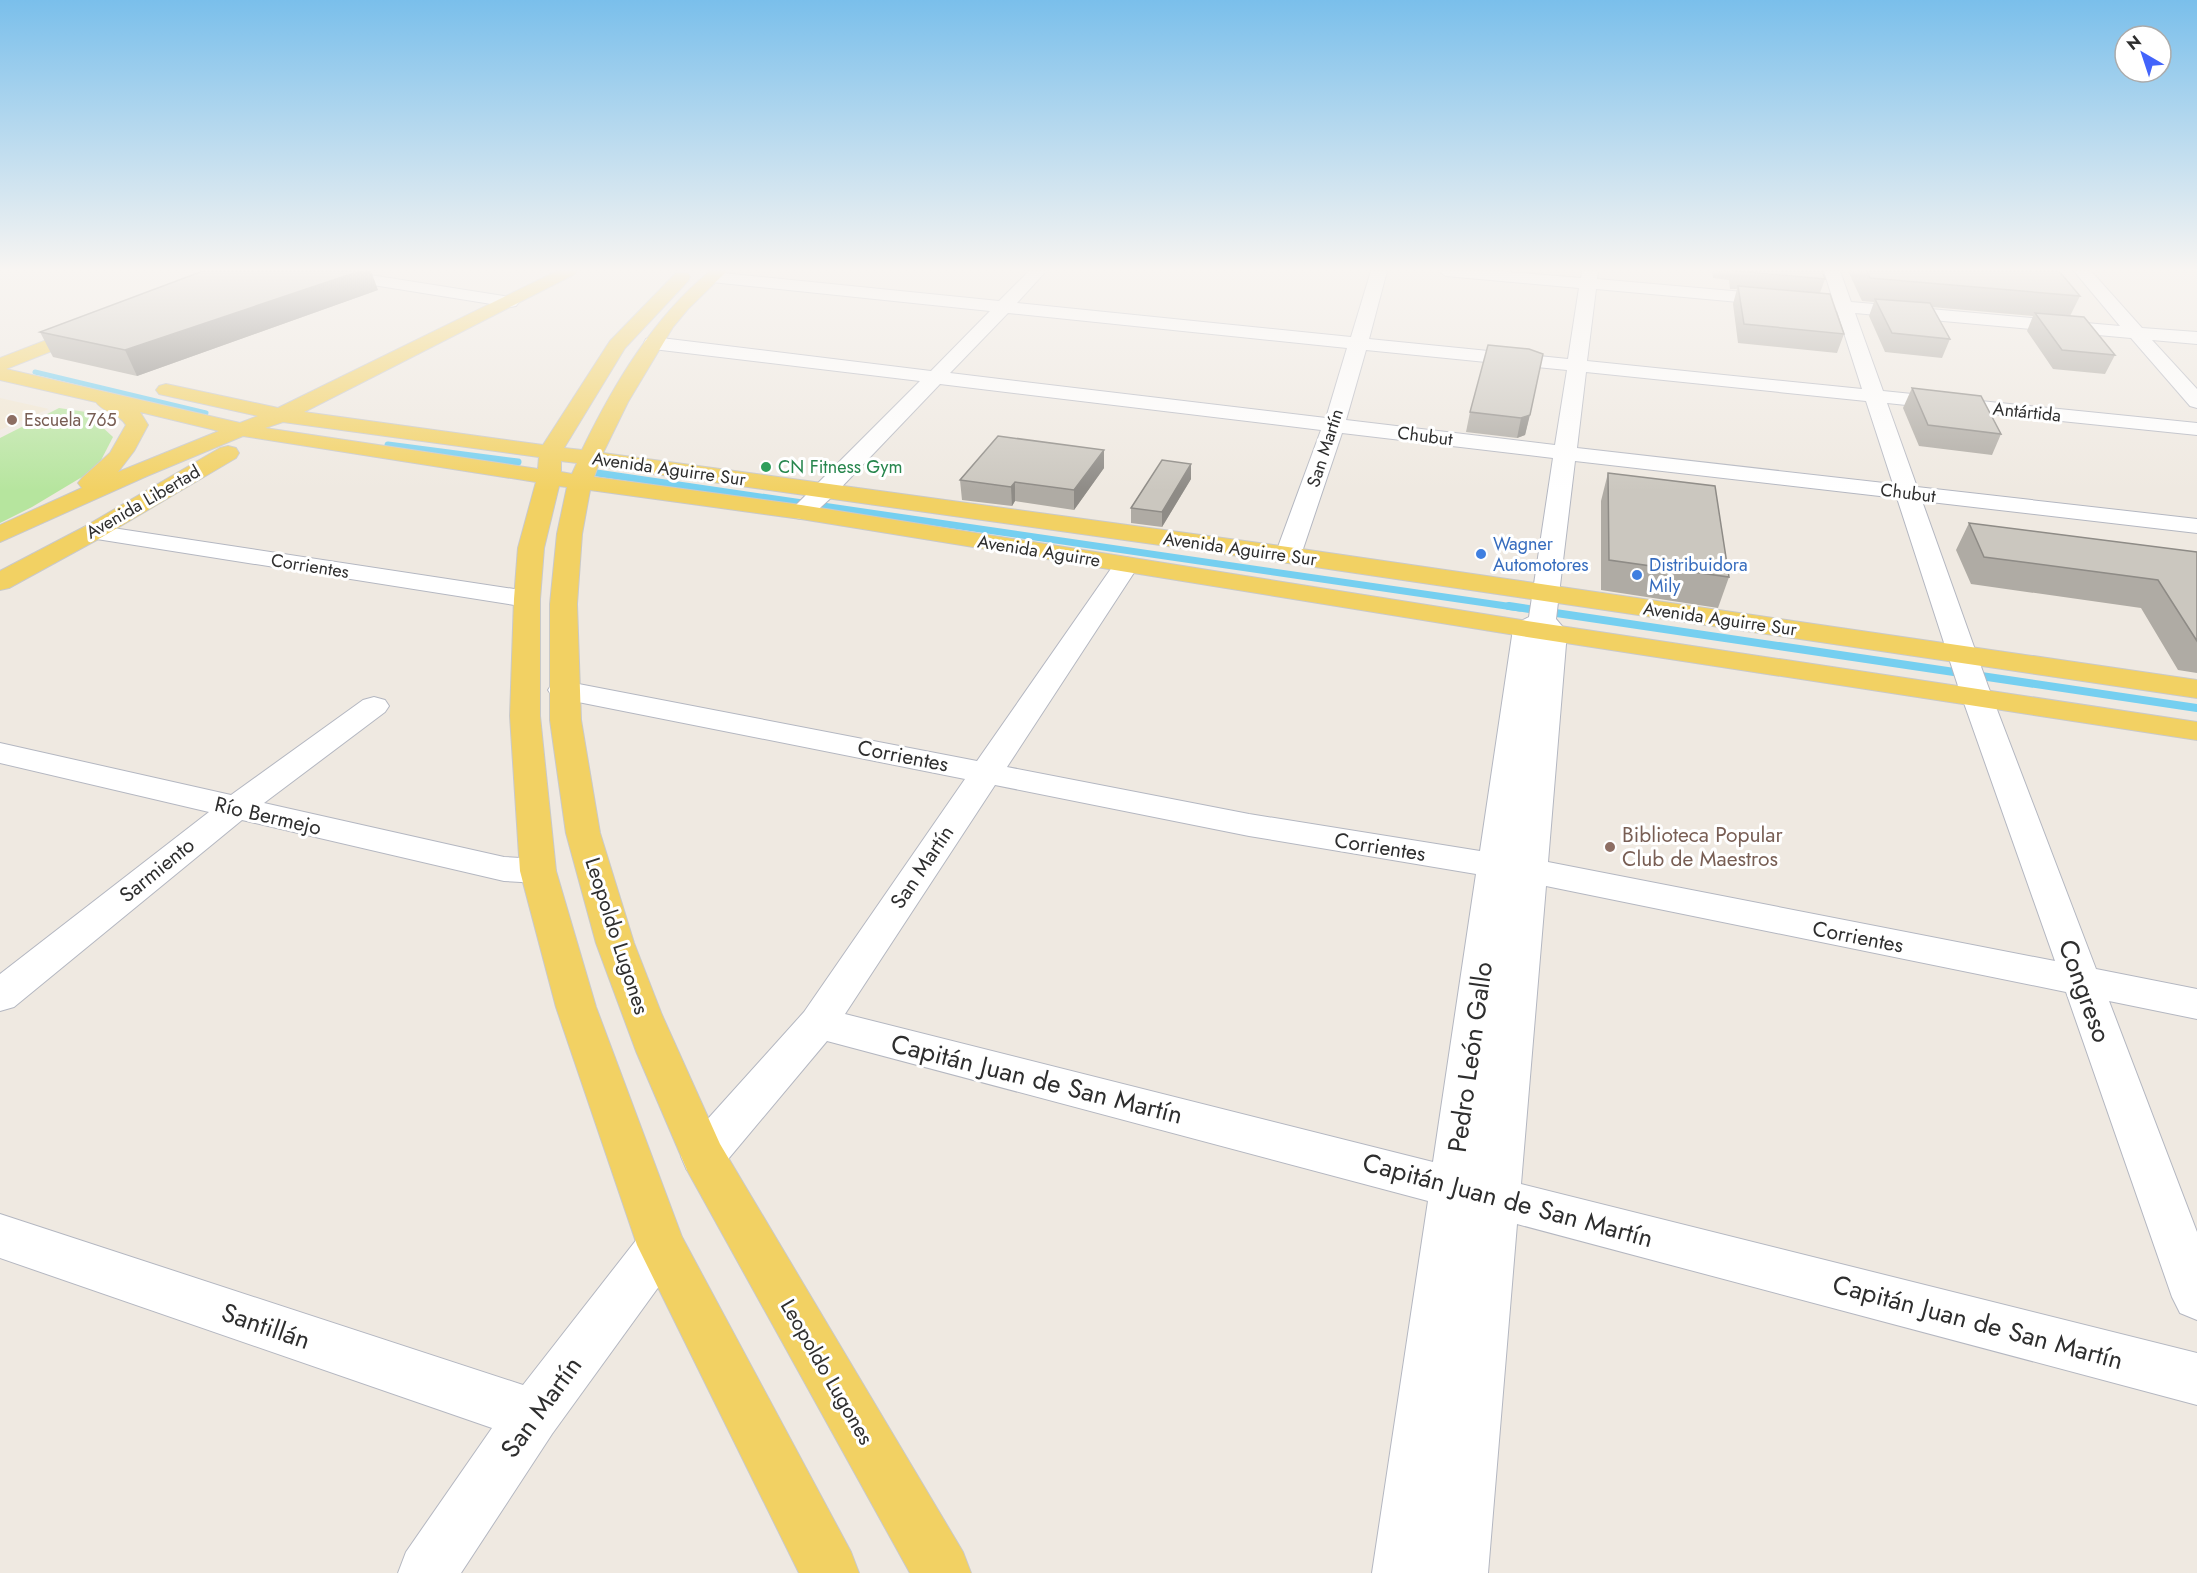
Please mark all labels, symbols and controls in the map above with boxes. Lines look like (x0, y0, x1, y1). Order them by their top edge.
north arrow (2113, 24, 2173, 84)
text: N (2122, 30, 2146, 56)
street label: Antártida (1992, 395, 2062, 429)
street label: San Martín (1300, 405, 1350, 491)
place label: Escuela 765 (24, 407, 117, 433)
marker: Escuela 765 (5, 413, 19, 427)
street label: Chubut (1396, 420, 1455, 452)
street label: Avenida Aguirre Sur (591, 445, 748, 493)
place label: CN Fitness Gym (778, 454, 903, 480)
street label: Avenida Libertad (81, 459, 205, 545)
marker: CN Fitness Gym (759, 460, 773, 474)
street label: Chubut (1879, 477, 1938, 509)
street label: Avenida Aguirre Sur (1162, 525, 1319, 573)
street label: Avenida Aguirre (976, 528, 1102, 574)
place label: Wagner Automotores (1493, 531, 1589, 578)
street label: Corrientes (269, 547, 351, 585)
marker: Wagner Automotores (1474, 547, 1488, 561)
place label: Distribuidora Mily (1649, 552, 1748, 599)
marker: Distribuidora Mily (1630, 568, 1644, 582)
street label: Avenida Aguirre Sur (1642, 595, 1799, 643)
street label: Corrientes (855, 733, 951, 779)
street label: Río Bermejo (212, 789, 324, 843)
street label: San Martín (883, 819, 961, 915)
place label: Biblioteca Popular Club de Maestros (1622, 820, 1783, 874)
street label: Corrientes (1332, 825, 1428, 869)
street label: Sarmiento (113, 830, 201, 910)
marker: Biblioteca Popular Club de Maestros (1603, 840, 1617, 854)
street label: Leopoldo Lugones (577, 854, 657, 1018)
street label: Corrientes (1810, 914, 1906, 960)
street label: Congreso (2049, 934, 2121, 1048)
street label: Pedro León Gallo (1438, 959, 1502, 1155)
street label: Capitán Juan de San Martín (887, 1024, 1187, 1134)
street label: Capitán Juan de San Martín (1358, 1143, 1658, 1257)
street label: Capitán Juan de San Martín (1828, 1265, 2128, 1379)
street label: Santillán (216, 1293, 316, 1359)
street label: Leopoldo Lugones (773, 1294, 881, 1450)
street label: San Martín (491, 1348, 591, 1466)

